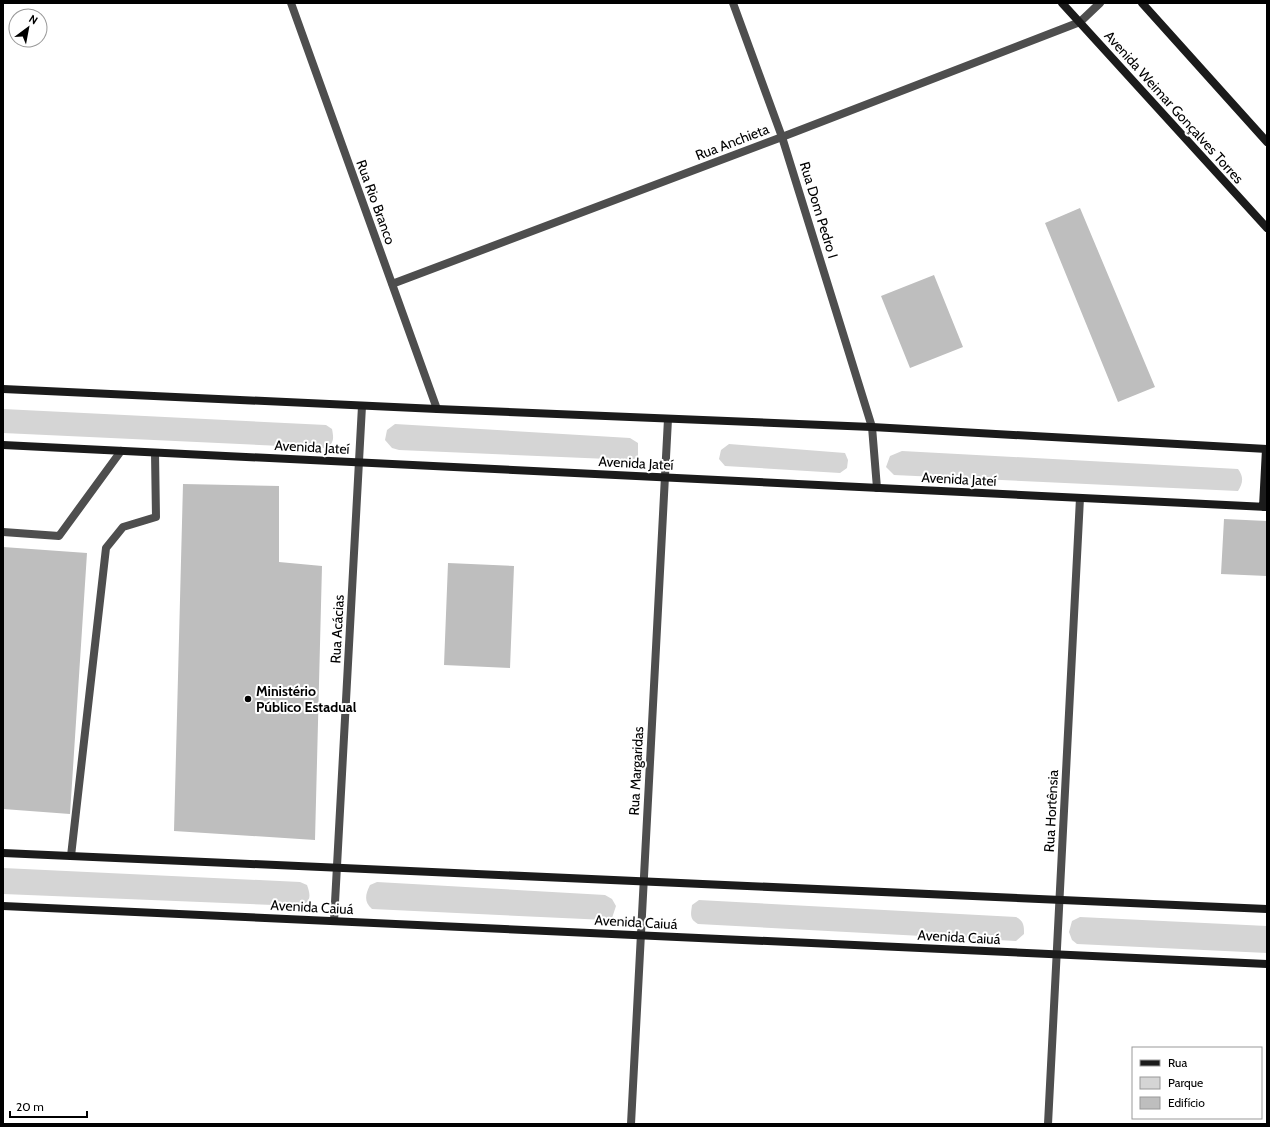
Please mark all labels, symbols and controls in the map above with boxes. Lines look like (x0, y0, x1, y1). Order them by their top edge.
north arrow (8, 8, 48, 48)
text: N (26, 12, 40, 28)
street label: Avenida Weimar Gonçalves Torres (1101, 27, 1248, 187)
street label: Rua Anchieta (693, 120, 772, 164)
street label: Rua Rio Branco (352, 157, 400, 247)
street label: Rua Dom Pedro I (796, 159, 842, 261)
street label: Avenida Jateí (274, 436, 350, 458)
street label: Avenida Jateí (598, 452, 674, 474)
street label: Avenida Jateí (921, 468, 997, 490)
street label: Rua Acácias (326, 594, 348, 664)
place label: Ministério Público Estadual (256, 682, 357, 716)
marker: Ministério Público Estadual (243, 694, 253, 704)
street label: Rua Margaridas (625, 726, 647, 816)
street label: Rua Hortênsia (1040, 769, 1062, 853)
street label: Avenida Caiuá (270, 896, 354, 918)
street label: Avenida Caiuá (594, 911, 678, 933)
street label: Avenida Caiuá (917, 926, 1001, 948)
legend (1132, 1047, 1262, 1119)
text: Rua (1168, 1055, 1187, 1070)
text: Parque (1168, 1075, 1203, 1090)
scale bar (10, 1093, 87, 1119)
text: Edifício (1168, 1095, 1205, 1110)
text: 20 m (16, 1099, 44, 1114)

